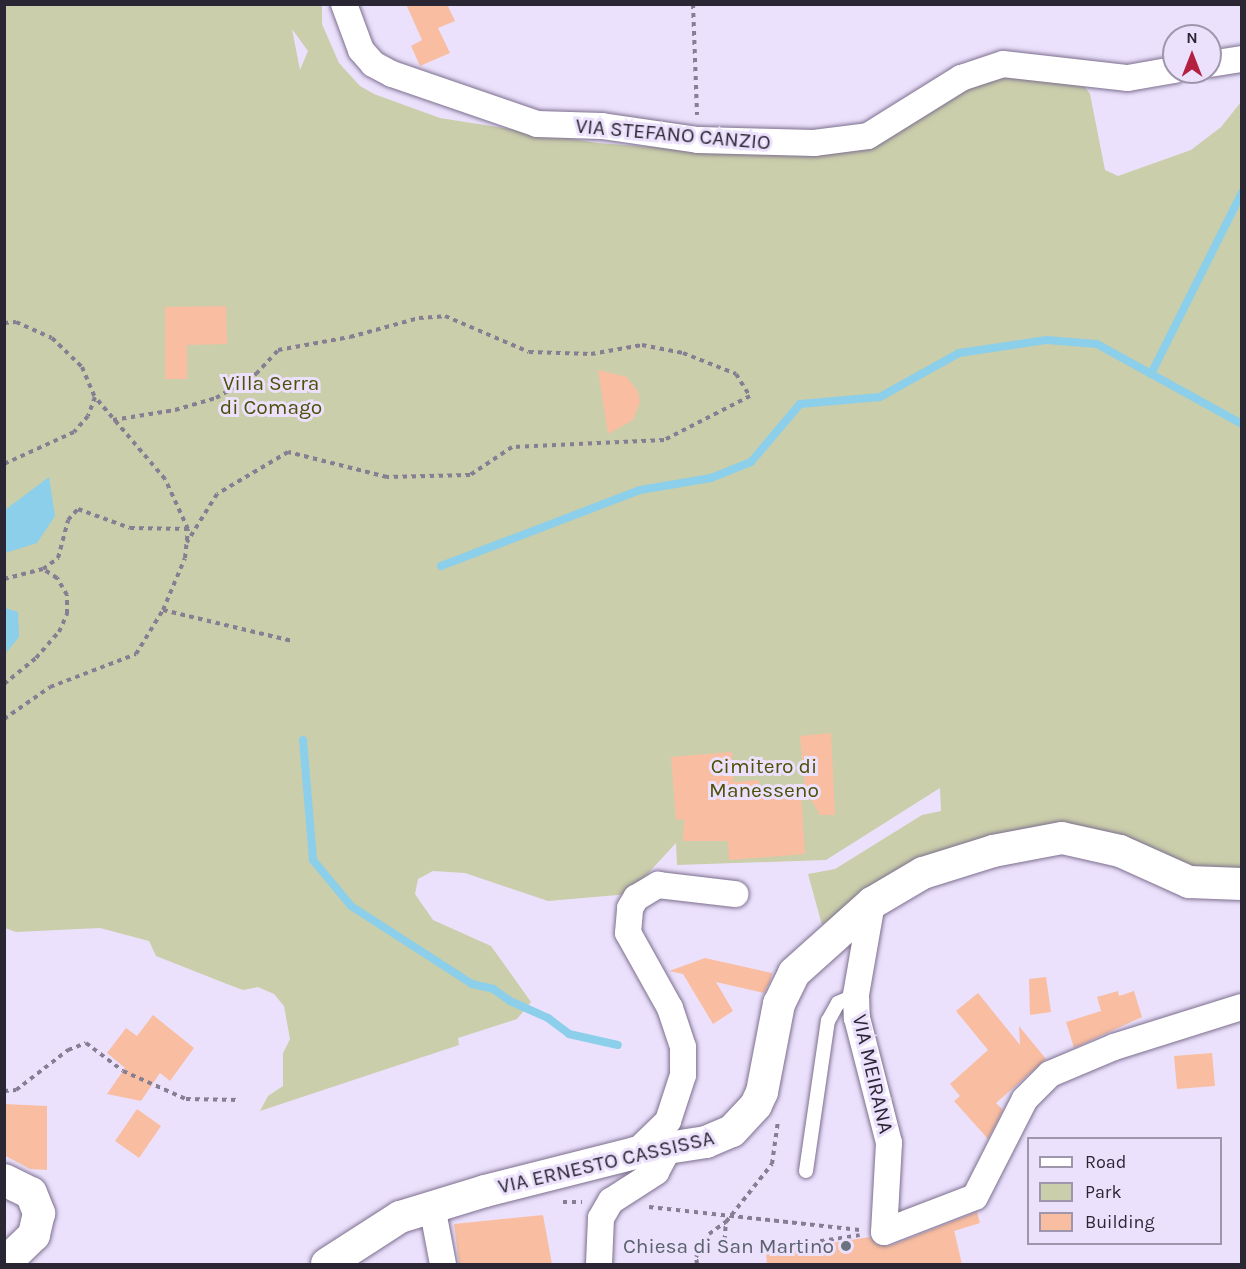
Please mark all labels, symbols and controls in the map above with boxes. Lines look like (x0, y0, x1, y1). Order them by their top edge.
north arrow (1162, 24, 1222, 84)
text: N (1186, 28, 1198, 47)
street label: VIA STEFANO CANZIO (574, 113, 772, 155)
park label: Villa Serra di Comago (220, 370, 322, 420)
park label: Cimitero di Manesseno (709, 753, 819, 803)
street label: VIA MEIRANA (847, 1012, 899, 1136)
street label: VIA ERNESTO CASSISSA (496, 1125, 716, 1199)
legend (1027, 1137, 1222, 1245)
text: Road (1085, 1151, 1126, 1173)
text: Park (1085, 1181, 1122, 1203)
text: Building (1085, 1211, 1155, 1233)
place label: Chiesa di San Martino (623, 1233, 834, 1259)
marker: Chiesa di San Martino (839, 1239, 853, 1253)

